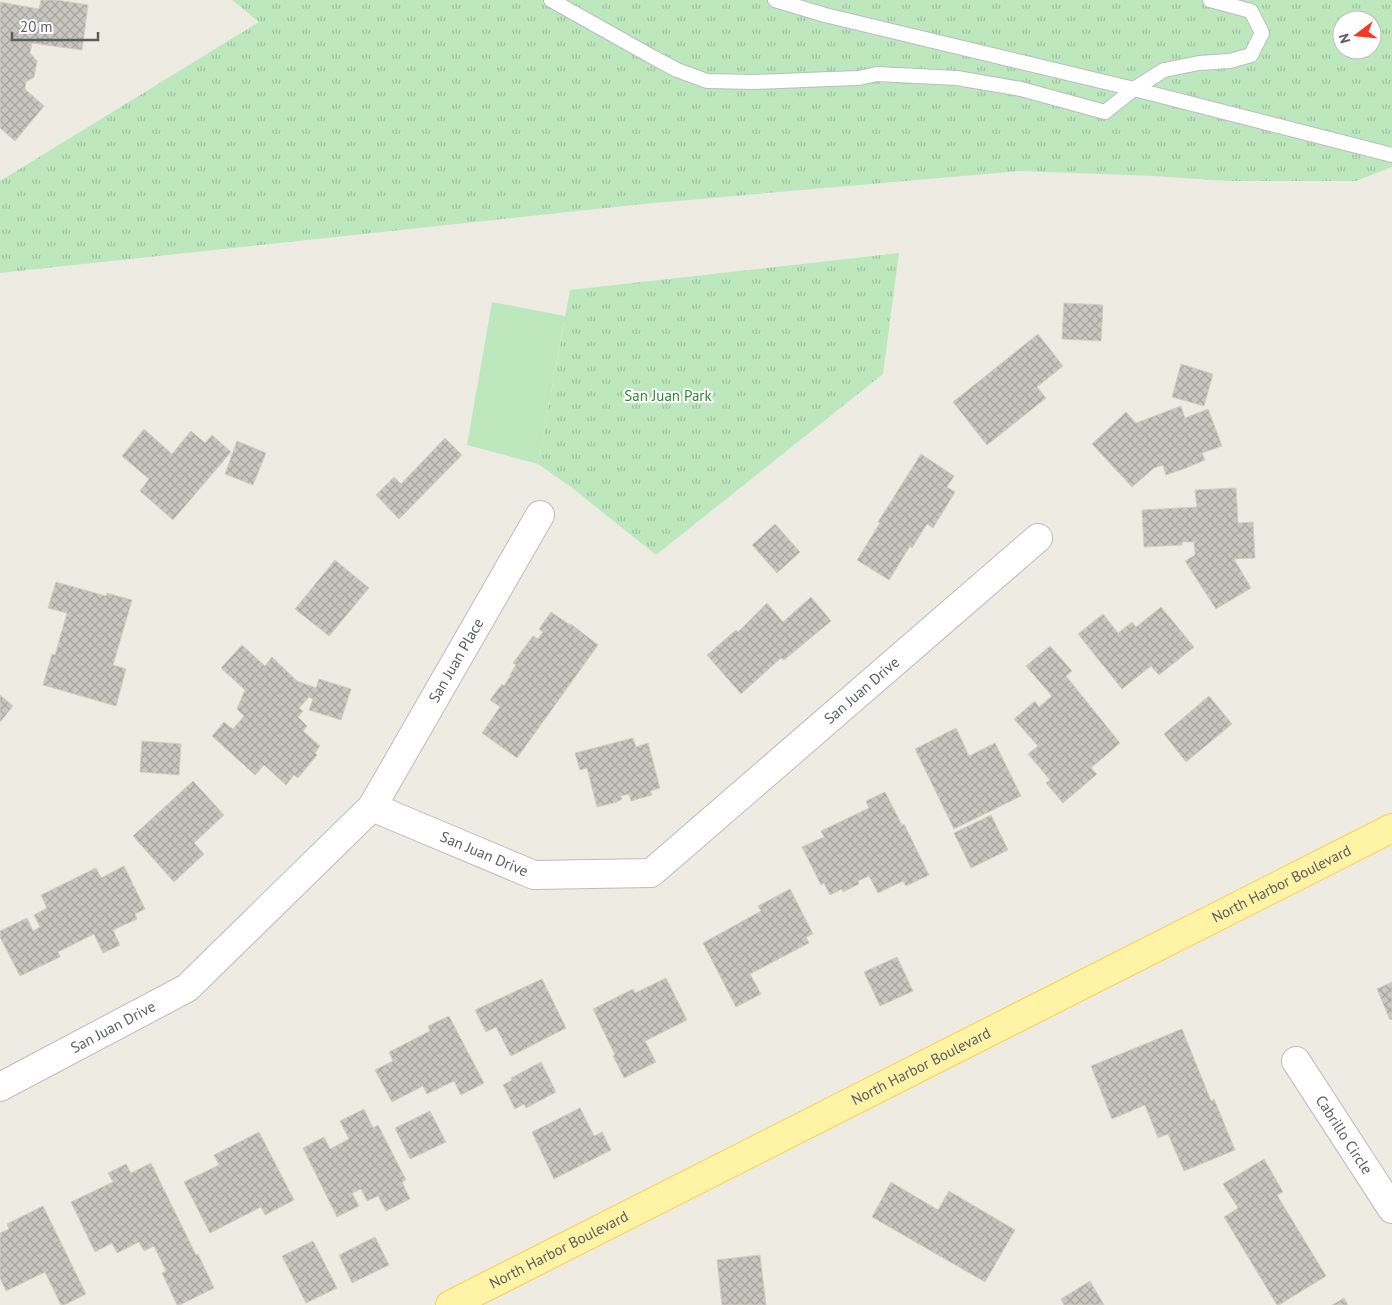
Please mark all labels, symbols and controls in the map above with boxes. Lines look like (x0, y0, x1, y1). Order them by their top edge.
scale bar (12, 10, 99, 42)
north arrow (1332, 10, 1382, 60)
text: 20 m (20, 17, 53, 36)
text: N (1335, 32, 1354, 45)
park label: San Juan Park (624, 386, 712, 405)
street label: San Juan Place (424, 615, 488, 706)
street label: San Juan Drive (820, 652, 903, 728)
street label: San Juan Drive (438, 827, 531, 880)
street label: North Harbor Boulevard (1209, 840, 1354, 927)
street label: San Juan Drive (67, 996, 159, 1057)
street label: North Harbor Boulevard (848, 1023, 994, 1109)
street label: Cabrillo Circle (1312, 1091, 1377, 1178)
street label: North Harbor Boulevard (486, 1206, 631, 1293)

